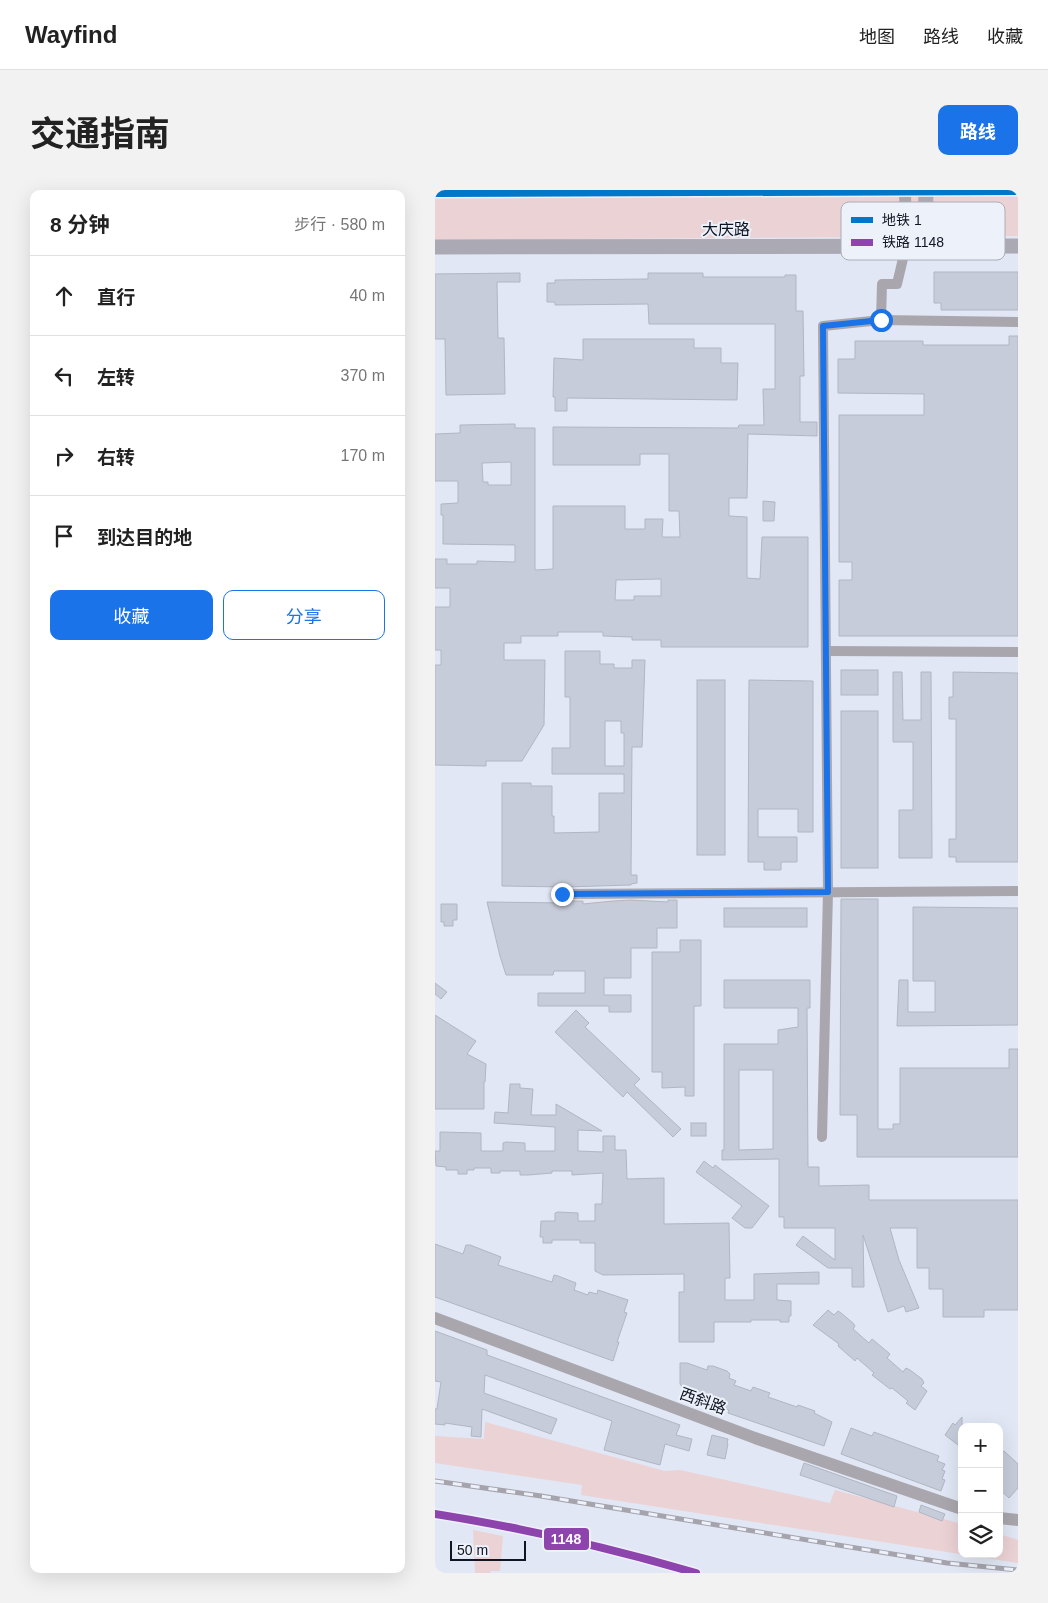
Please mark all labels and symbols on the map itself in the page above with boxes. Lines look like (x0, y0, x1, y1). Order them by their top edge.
legend (841, 202, 1005, 260)
text: 地铁 1 (882, 212, 922, 228)
street label: 大庆路 (702, 221, 750, 238)
text: 铁路 1148 (882, 234, 944, 250)
route start (870, 309, 893, 332)
route end (551, 883, 574, 906)
street label: 西斜路 (678, 1385, 728, 1417)
line badge: 1148 (543, 1527, 590, 1551)
text: 1148 (551, 1531, 581, 1547)
scale bar (450, 1538, 526, 1561)

